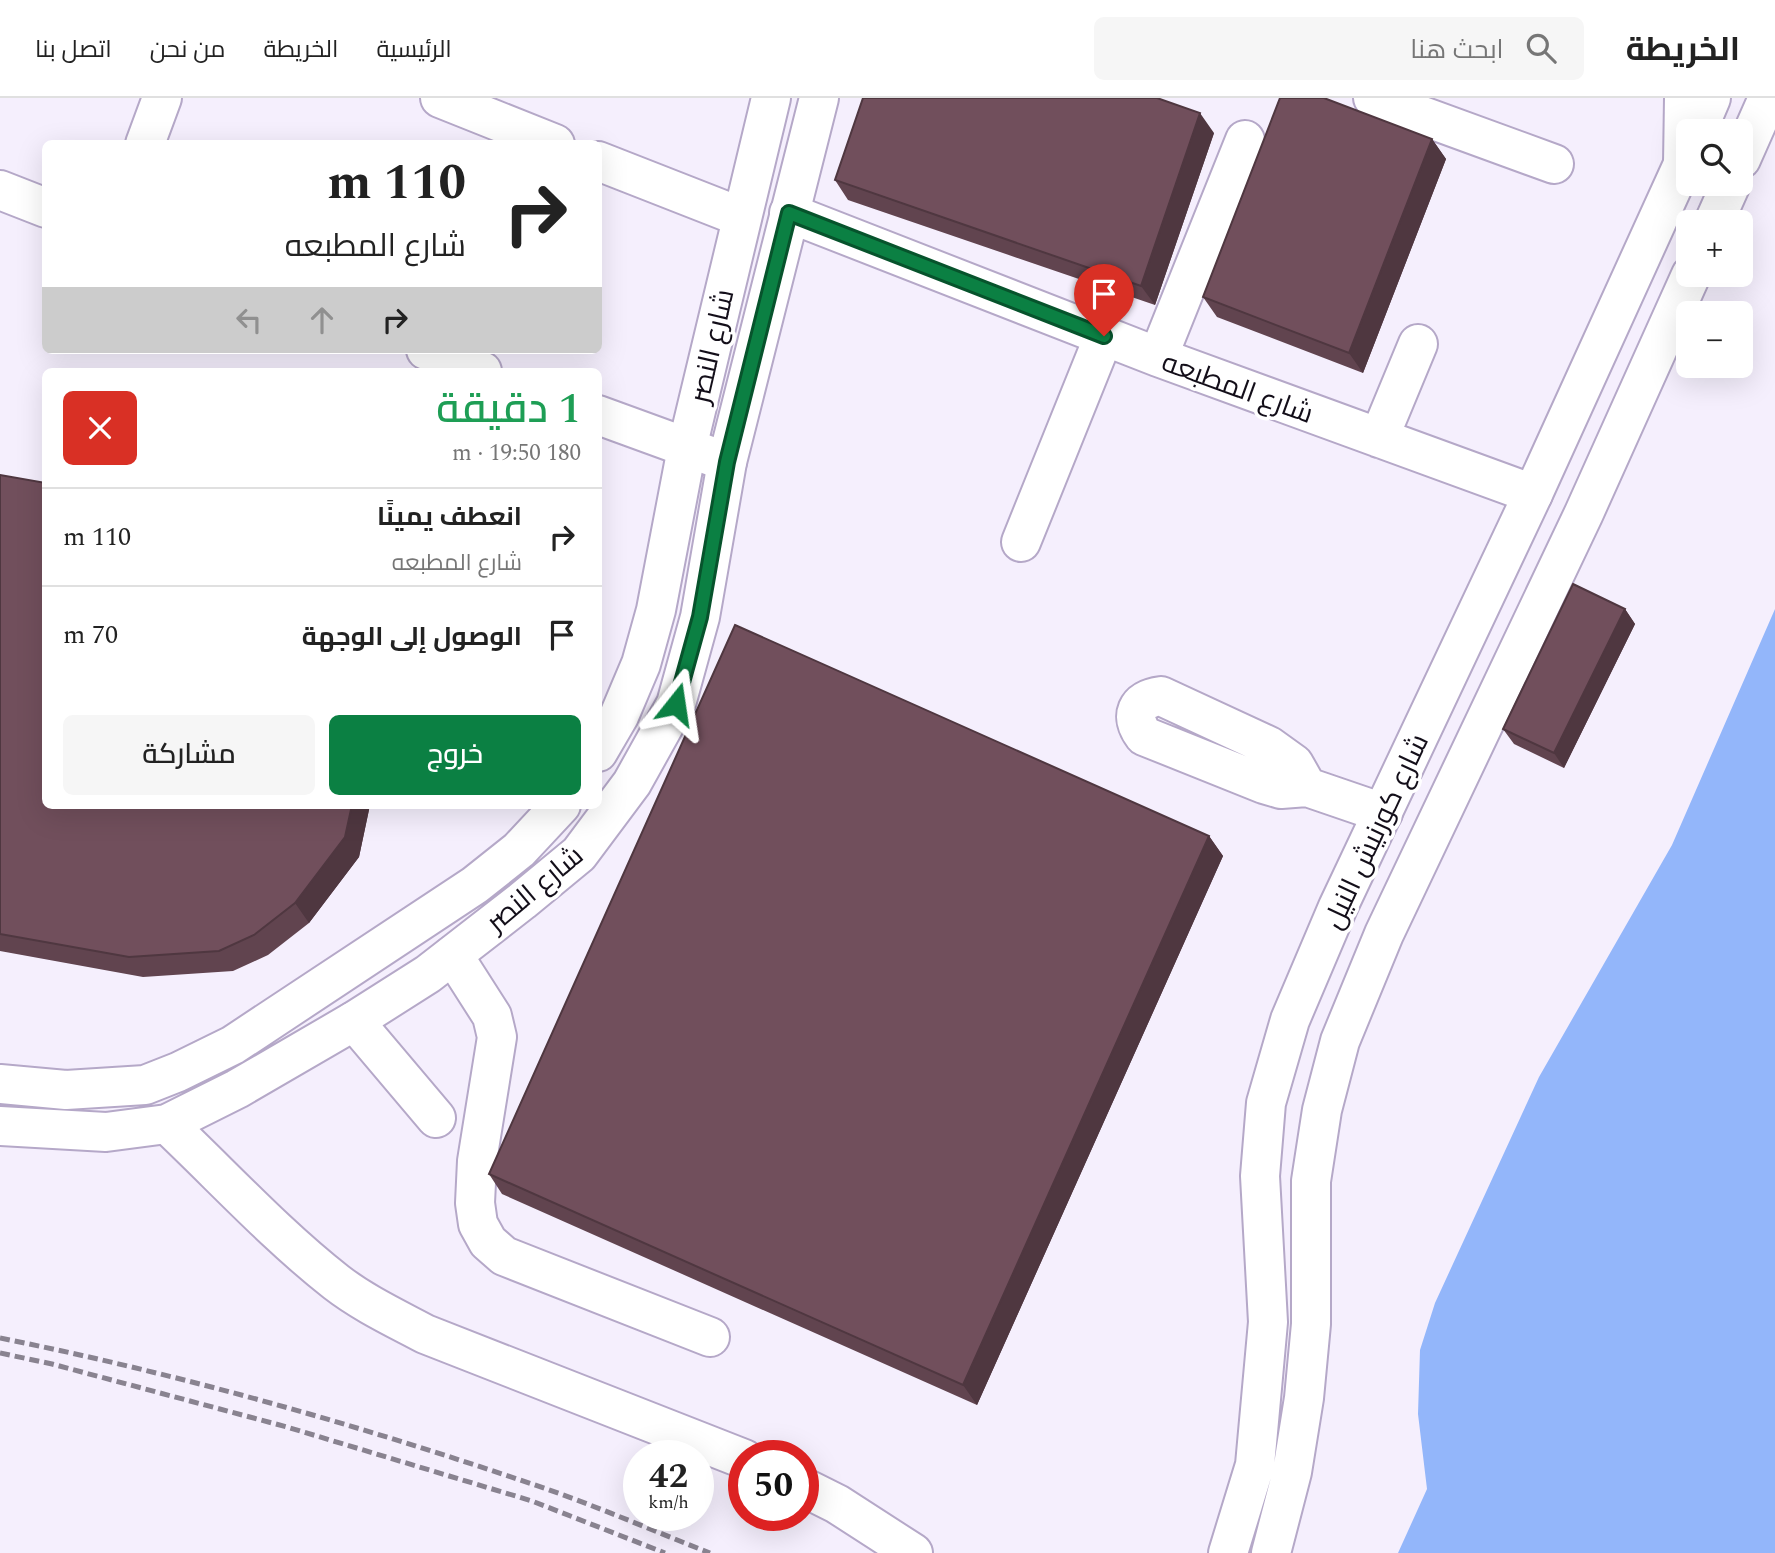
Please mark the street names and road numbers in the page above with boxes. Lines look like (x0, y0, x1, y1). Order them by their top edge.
street label: شارع النصر (678, 285, 746, 410)
street label: شارع المطبعه (1156, 341, 1319, 436)
street label: شارع كورنيش النيل (1312, 727, 1440, 936)
street label: شارع النصر (475, 835, 593, 944)

